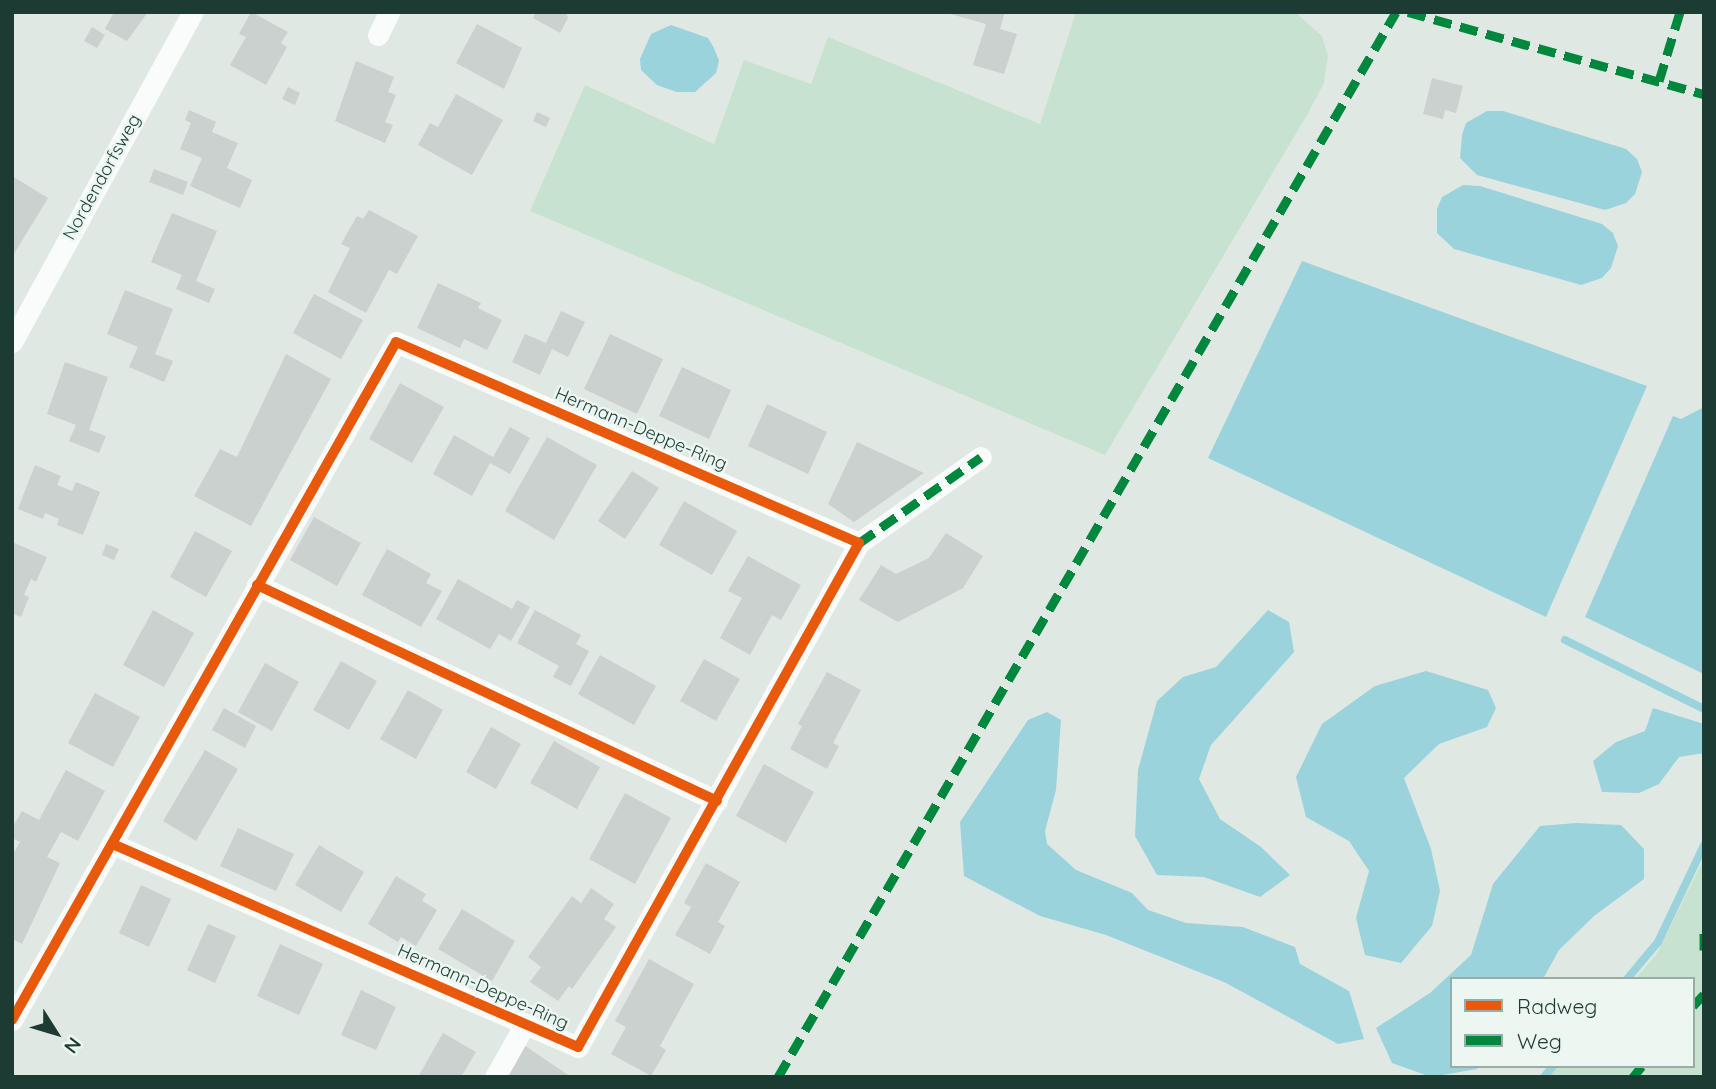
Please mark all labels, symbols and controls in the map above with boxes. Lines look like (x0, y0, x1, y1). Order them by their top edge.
street label: Nordendorfsweg (59, 110, 145, 244)
street label: Hermann-Deppe-Ring (552, 383, 730, 475)
street label: Hermann-Deppe-Ring (394, 940, 572, 1034)
legend (1450, 977, 1695, 1068)
text: Radweg (1517, 993, 1597, 1019)
north arrow (21, 998, 91, 1068)
text: Weg (1517, 1028, 1562, 1054)
text: N (59, 1033, 87, 1058)

